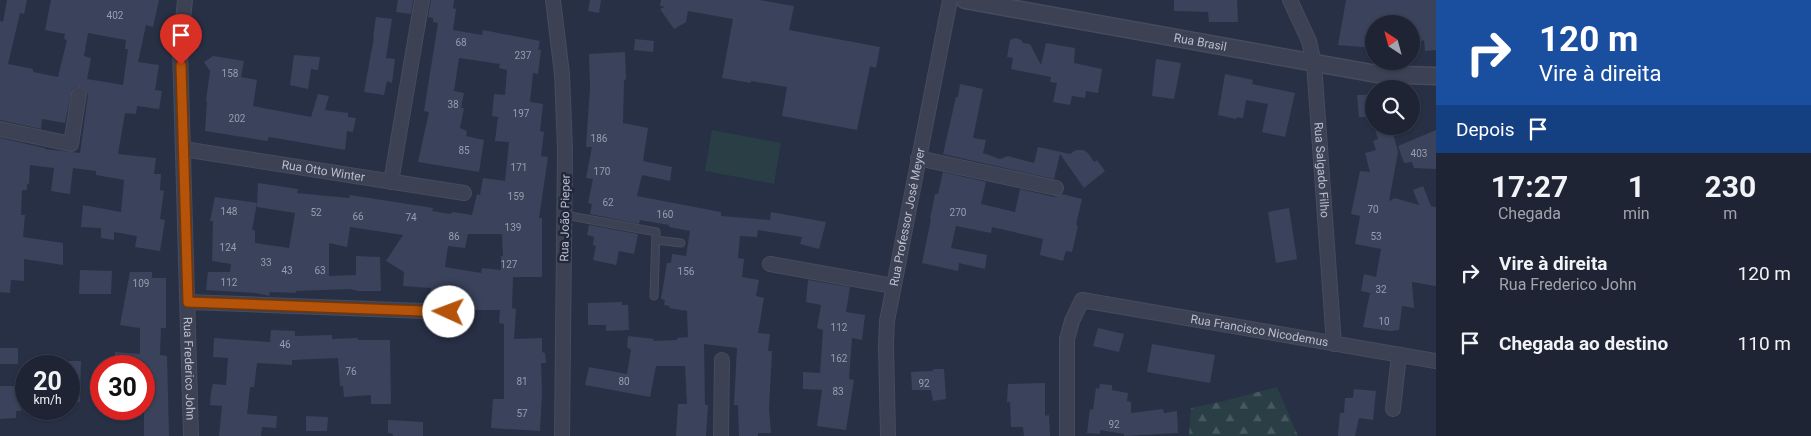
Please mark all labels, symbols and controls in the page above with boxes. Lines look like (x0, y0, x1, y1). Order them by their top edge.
house number: 402 (107, 10, 124, 21)
pin (160, 14, 202, 65)
north arrow (1365, 15, 1420, 70)
map controls (1365, 15, 1420, 135)
text: 120 m (1539, 19, 1638, 60)
icon: right (1456, 20, 1521, 85)
icon: arrive (167, 21, 195, 49)
street label: Rua Brasil (1173, 31, 1228, 54)
house number: 68 (455, 37, 467, 48)
house number: 237 (515, 50, 532, 61)
text: Vire à direita (1539, 61, 1661, 86)
house number: 158 (222, 68, 239, 79)
button: search (1365, 80, 1420, 135)
house number: 38 (447, 99, 459, 110)
house number: 197 (513, 108, 530, 119)
house number: 202 (229, 113, 246, 124)
icon: arrive (1524, 115, 1552, 143)
text: Depois (1456, 118, 1514, 141)
street label: Rua Salgado Filho (1311, 122, 1332, 218)
house number: 186 (591, 133, 608, 144)
house number: 85 (458, 145, 470, 156)
street label: Rua Professor José Meyer (887, 147, 928, 287)
house number: 403 (1411, 148, 1427, 159)
street label: Rua Otto Winter (281, 158, 366, 184)
house number: 171 (511, 162, 527, 173)
house number: 170 (594, 166, 611, 177)
text: 17:27 (1491, 169, 1568, 204)
text: 1 (1628, 169, 1645, 204)
text: 230 (1705, 169, 1756, 204)
street label: Rua João Pieper (557, 174, 573, 262)
house number: 159 (508, 191, 524, 202)
house number: 62 (602, 197, 614, 208)
house number: 70 (1367, 204, 1379, 215)
text: Chegada (1498, 204, 1561, 223)
text: min (1623, 204, 1650, 223)
text: m (1723, 204, 1737, 223)
house number: 148 (221, 206, 238, 217)
house number: 52 (310, 207, 322, 218)
house number: 270 (950, 207, 967, 218)
house number: 160 (657, 209, 674, 220)
house number: 66 (352, 211, 364, 222)
house number: 74 (405, 212, 417, 223)
house number: 139 (505, 222, 521, 233)
house number: 86 (448, 231, 460, 242)
house number: 53 (1370, 231, 1382, 242)
house number: 124 (220, 242, 237, 253)
text: Vire à direita (1499, 252, 1608, 275)
house number: 33 (260, 257, 272, 268)
house number: 127 (501, 259, 518, 270)
icon: right (1456, 259, 1484, 287)
text: 120 m (1738, 262, 1791, 285)
house number: 43 (281, 265, 293, 276)
house number: 63 (314, 265, 326, 276)
house number: 156 (678, 266, 695, 277)
text: Rua Frederico John (1499, 275, 1637, 294)
house number: 112 (221, 277, 238, 288)
house number: 109 (133, 278, 149, 289)
house number: 32 (1375, 284, 1387, 295)
position arrow (422, 285, 474, 337)
street label: Rua Francisco Nicodemus (1189, 312, 1329, 349)
house number: 10 (1378, 316, 1390, 327)
street label: Rua Frederico John (181, 317, 198, 420)
house number: 112 (831, 322, 848, 333)
icon: arrive (1456, 329, 1484, 357)
text: Chegada ao destino (1499, 332, 1668, 355)
text: 110 m (1738, 332, 1791, 355)
house number: 46 (279, 339, 291, 350)
house number: 162 (831, 353, 848, 364)
speed limit sign: 30 (90, 355, 155, 420)
house number: 76 (345, 366, 357, 377)
text: 20 (33, 367, 62, 396)
house number: 81 (516, 376, 528, 387)
house number: 80 (618, 376, 630, 387)
house number: 92 (918, 378, 930, 389)
house number: 83 (832, 386, 844, 397)
text: km/h (33, 393, 62, 407)
house number: 57 (516, 408, 528, 419)
house number: 92 (1108, 419, 1120, 430)

